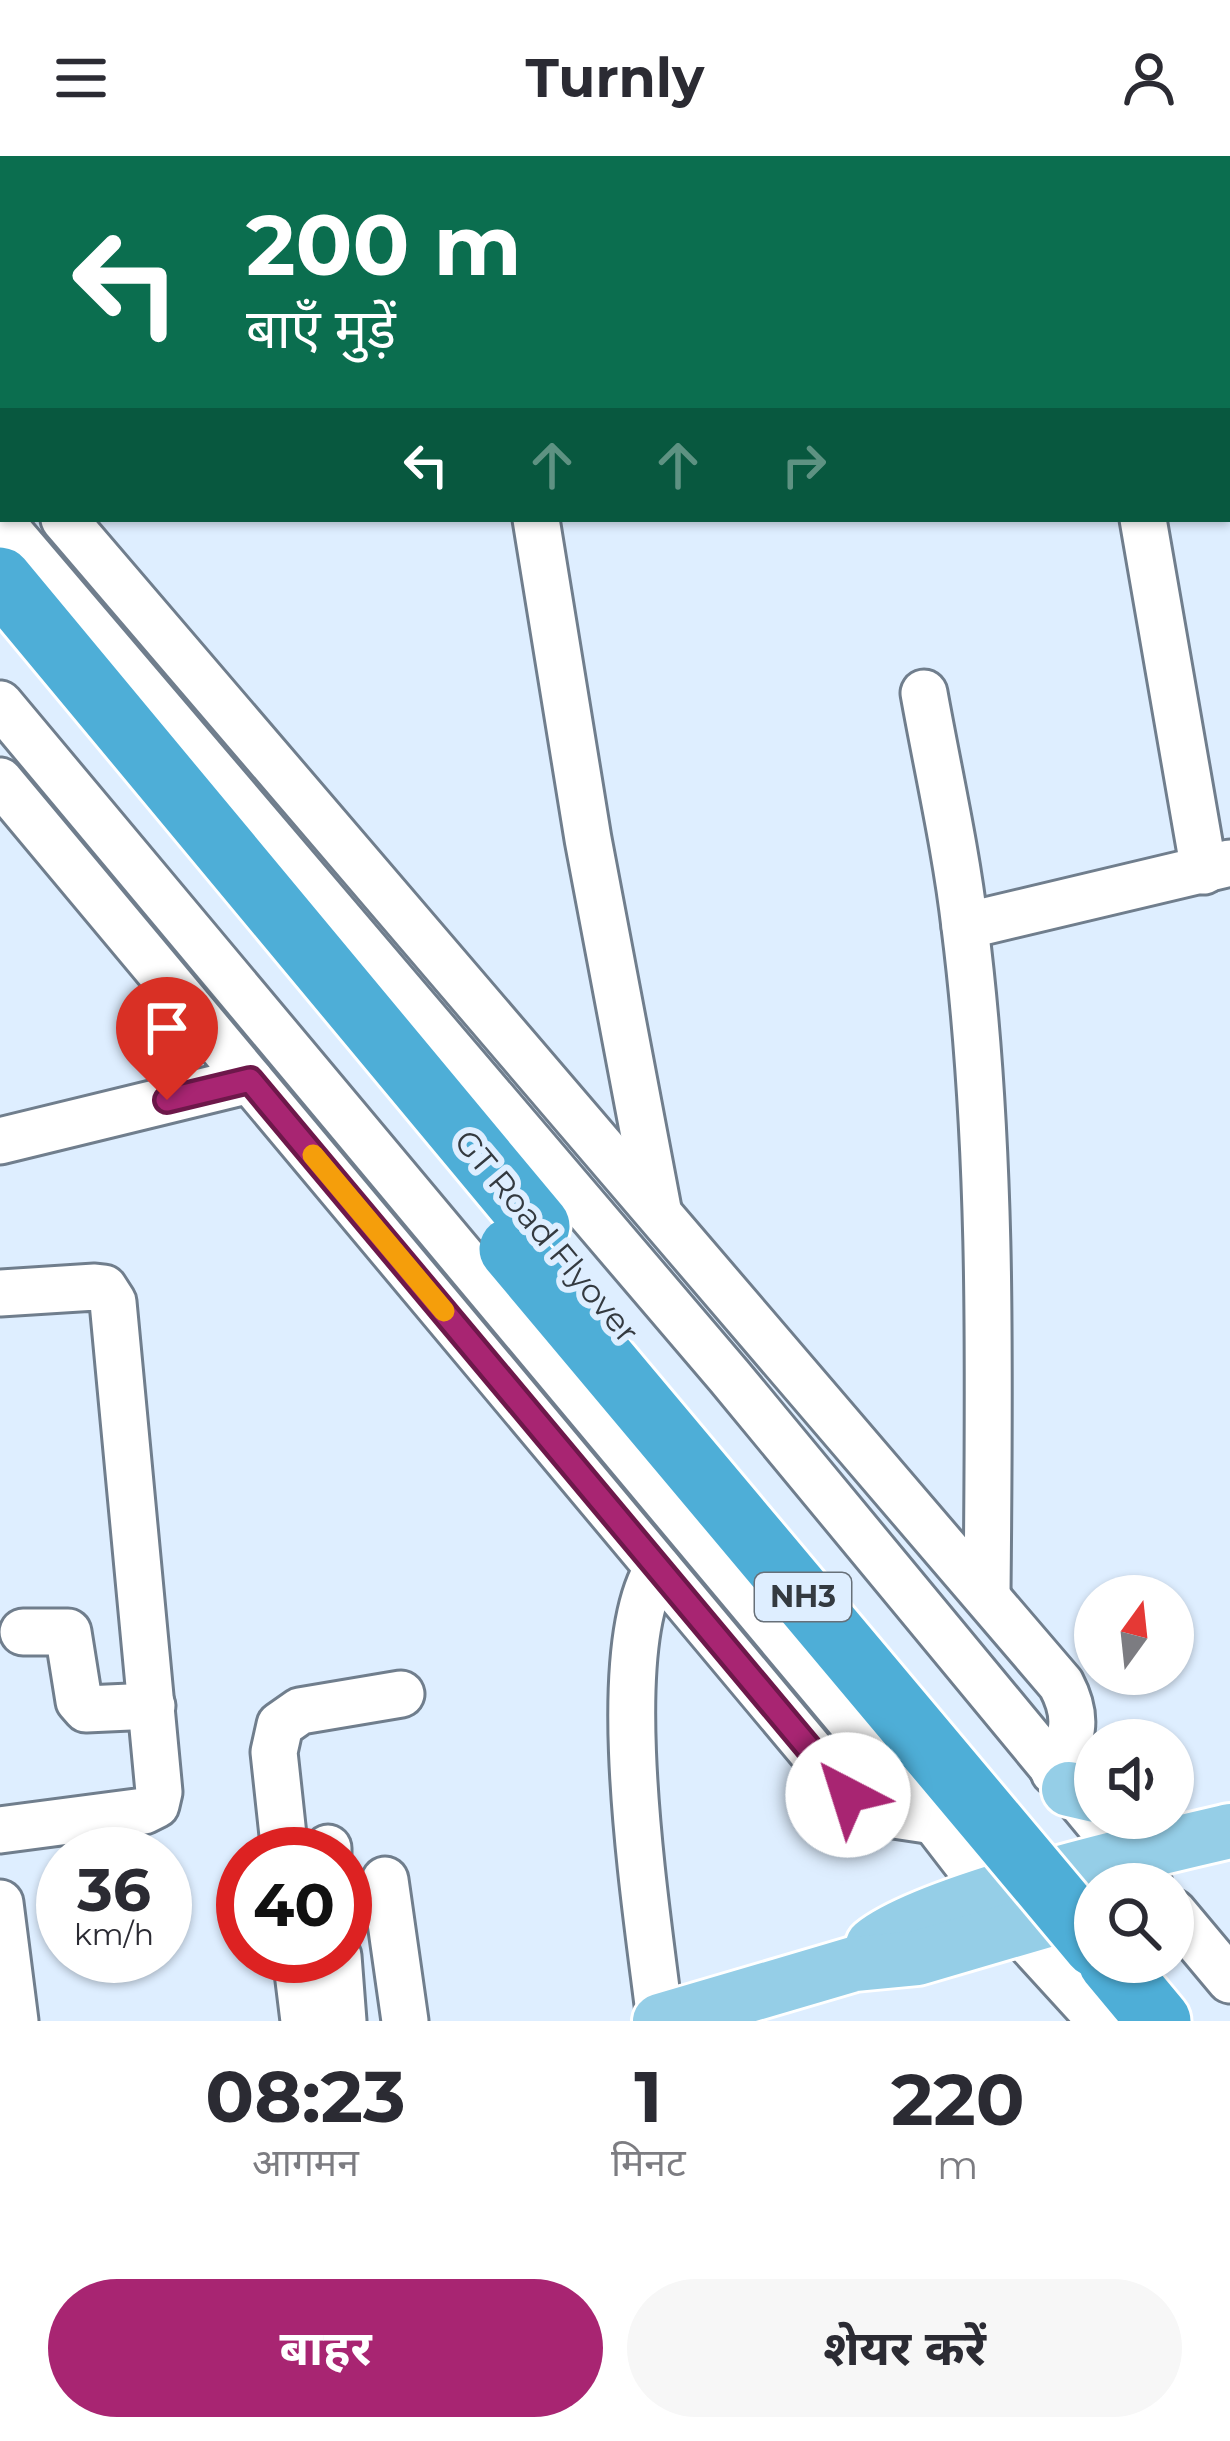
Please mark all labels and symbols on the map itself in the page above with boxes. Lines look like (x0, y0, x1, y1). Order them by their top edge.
pin (116, 977, 218, 1100)
street label: GT Road Flyover (446, 1121, 648, 1351)
road number: NH3 (755, 1573, 851, 1621)
north arrow (1074, 1575, 1194, 1695)
position arrow (785, 1732, 911, 1858)
speed limit sign: 40 (216, 1827, 372, 1983)

